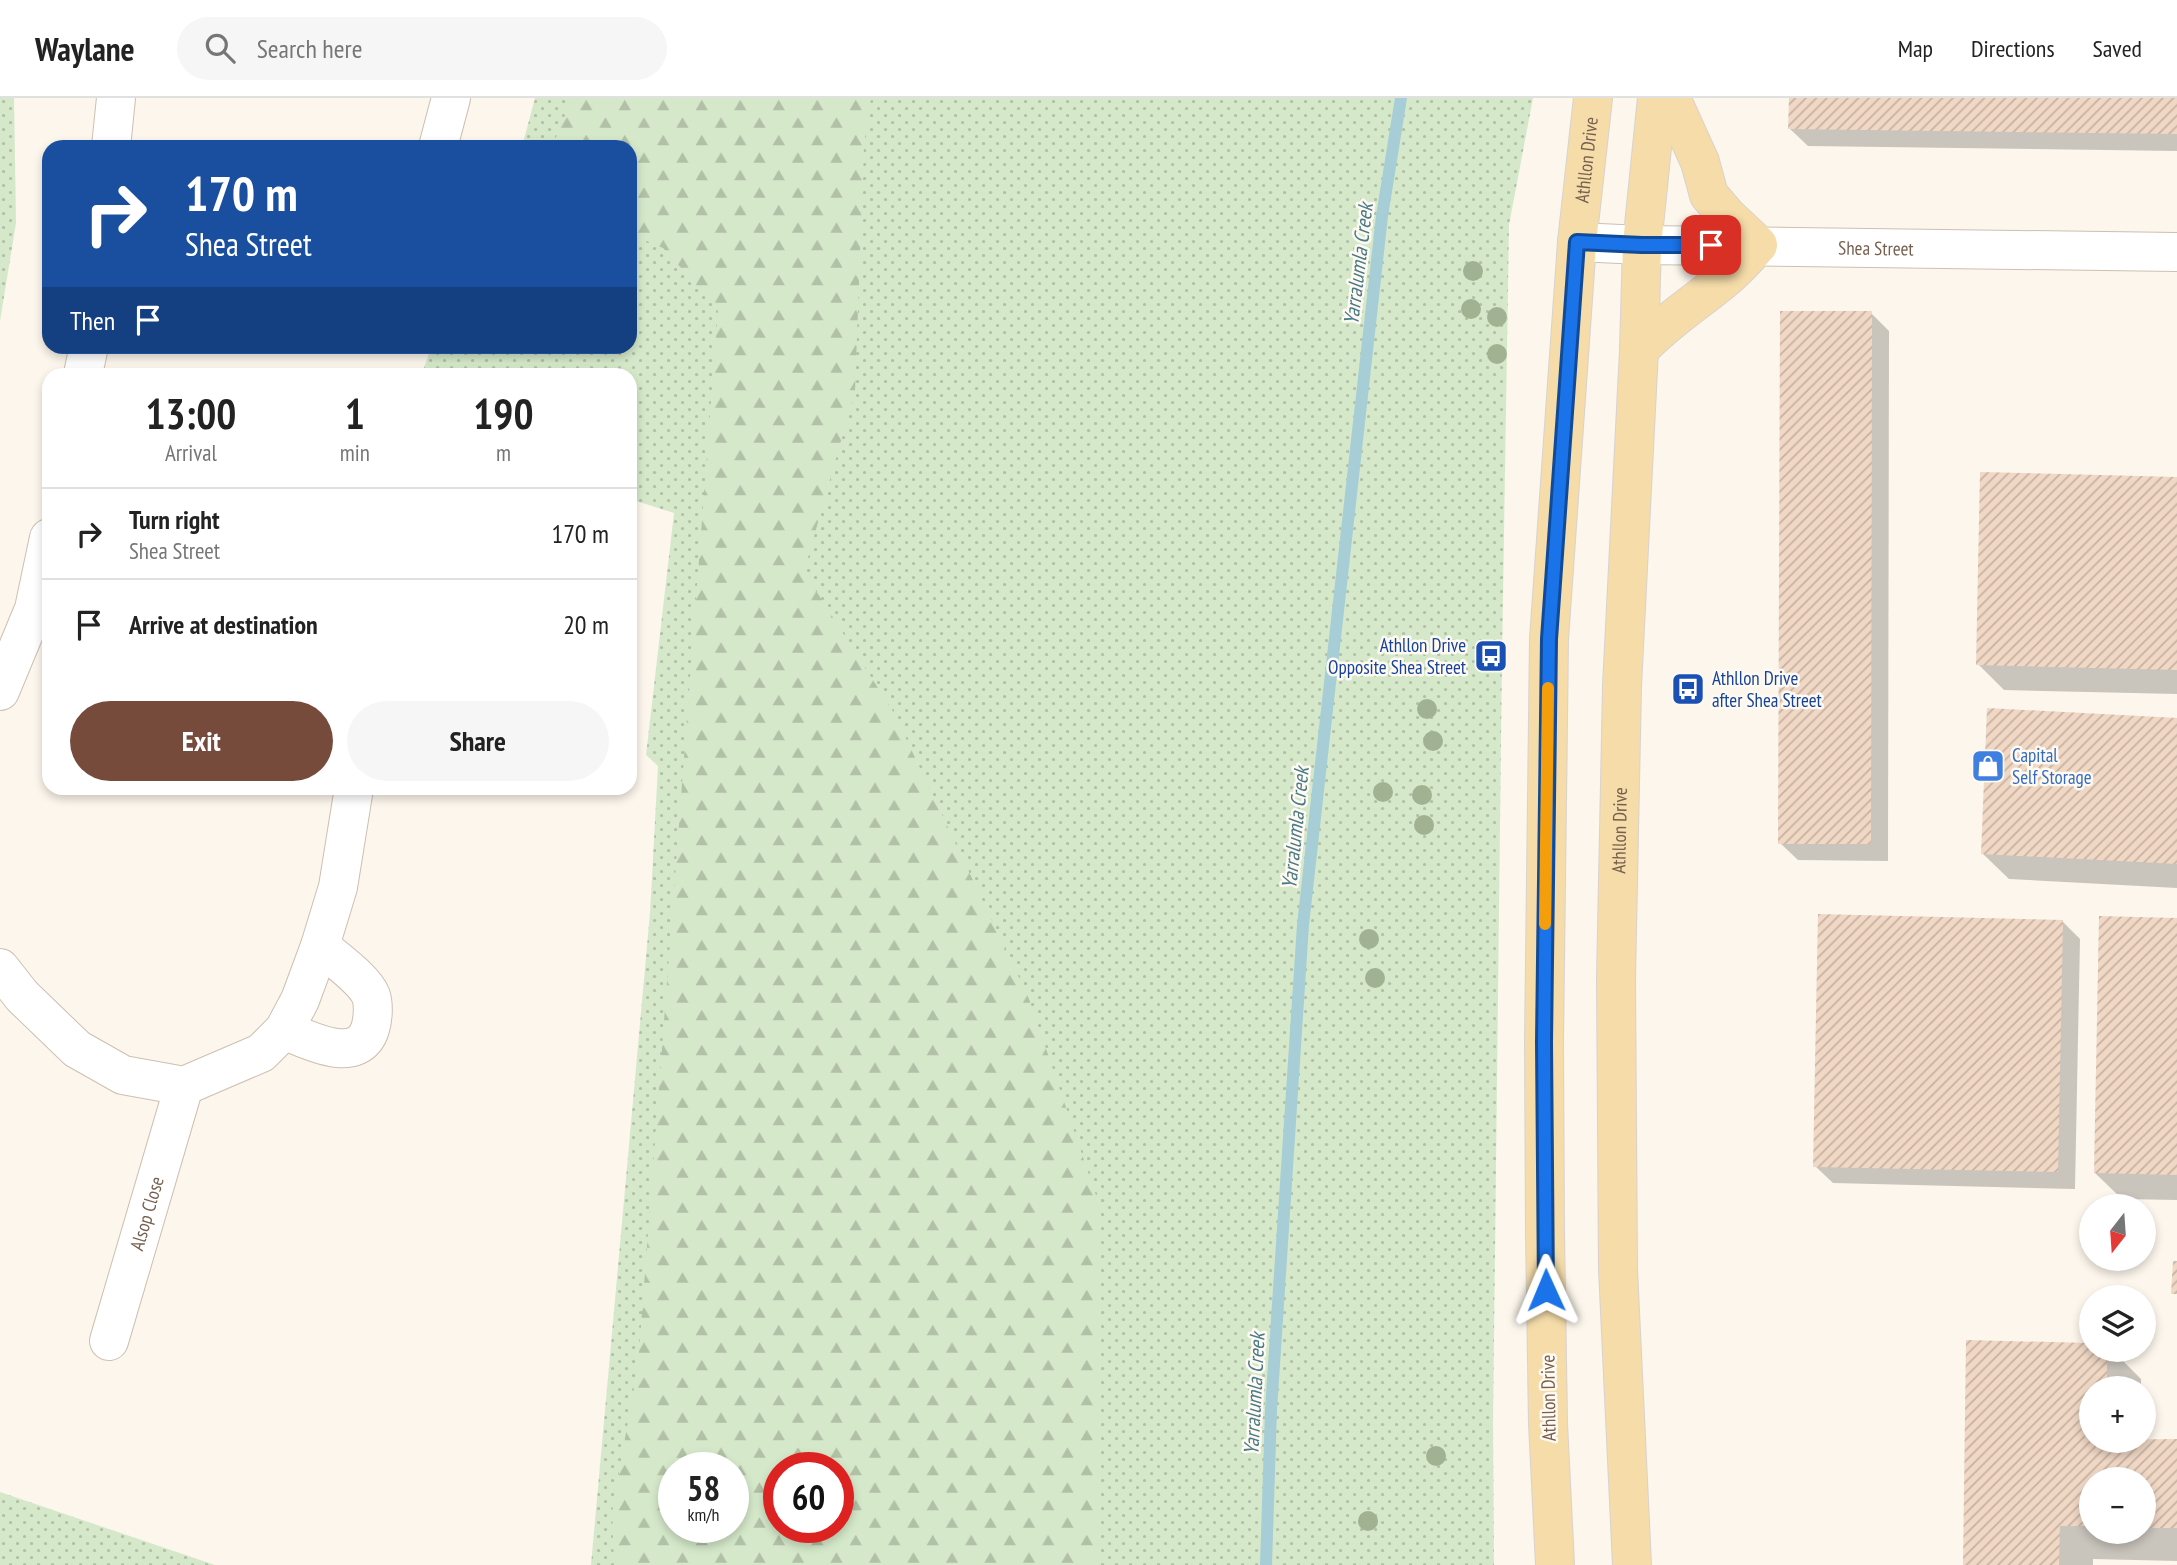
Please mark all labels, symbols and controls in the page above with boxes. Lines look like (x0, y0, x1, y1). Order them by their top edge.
search box (177, 17, 667, 80)
text: Waylane (35, 27, 135, 70)
icon: search (201, 29, 239, 67)
text: Search here (257, 32, 362, 65)
text: Map (1898, 33, 1933, 64)
text: Directions (1971, 33, 2055, 64)
text: Saved (2093, 33, 2142, 64)
street label: Athllon Drive (1569, 115, 1603, 204)
text: 170 m (185, 161, 298, 225)
icon: right (70, 168, 161, 259)
water label: Yarralumla Creek (1337, 199, 1379, 326)
pin (1681, 215, 1741, 275)
text: Shea Street (185, 223, 312, 265)
icon: arrive (1692, 226, 1730, 264)
street label: Shea Street (1838, 236, 1915, 261)
icon: arrive (129, 301, 167, 339)
text: Then (70, 304, 115, 337)
text: 13:00 (145, 386, 236, 441)
text: 1 (345, 386, 365, 441)
text: 190 (473, 386, 534, 441)
text: Arrival (165, 438, 217, 467)
text: min (340, 438, 370, 467)
text: m (496, 438, 511, 467)
text: Turn right (129, 503, 220, 536)
icon: right (70, 515, 108, 553)
text: 170 m (551, 517, 609, 550)
text: Shea Street (129, 536, 220, 565)
icon: arrive (70, 606, 108, 644)
text: Arrive at destination (129, 608, 318, 641)
text: 20 m (563, 608, 609, 641)
place label: Athllon Drive Opposite Shea Street (1328, 633, 1467, 679)
bus stop icon: Athllon Drive Opposite Shea Street (1472, 637, 1510, 675)
place label: Athllon Drive after Shea Street (1712, 666, 1822, 712)
bus stop icon: Athllon Drive after Shea Street (1669, 670, 1707, 708)
button: Exit (70, 701, 333, 781)
button: Share (347, 701, 609, 781)
place label: Capital Self Storage (2012, 743, 2092, 789)
shop icon: Capital Self Storage (1969, 747, 2007, 785)
water label: Yarralumla Creek (1275, 763, 1315, 890)
street label: Athllon Drive (1606, 787, 1632, 874)
street label: Alsop Close (124, 1173, 169, 1253)
north arrow (2079, 1194, 2156, 1270)
map controls (2079, 1194, 2156, 1544)
position arrow (1509, 1253, 1583, 1327)
button: layers (2079, 1285, 2156, 1362)
water label: Yarralumla Creek (1237, 1329, 1271, 1456)
street label: Athllon Drive (1535, 1355, 1561, 1441)
button: + (2079, 1376, 2156, 1453)
speed limit sign: 60 (763, 1452, 854, 1543)
text: 58 (687, 1465, 720, 1511)
button: − (2079, 1467, 2156, 1544)
text: km/h (688, 1503, 719, 1526)

